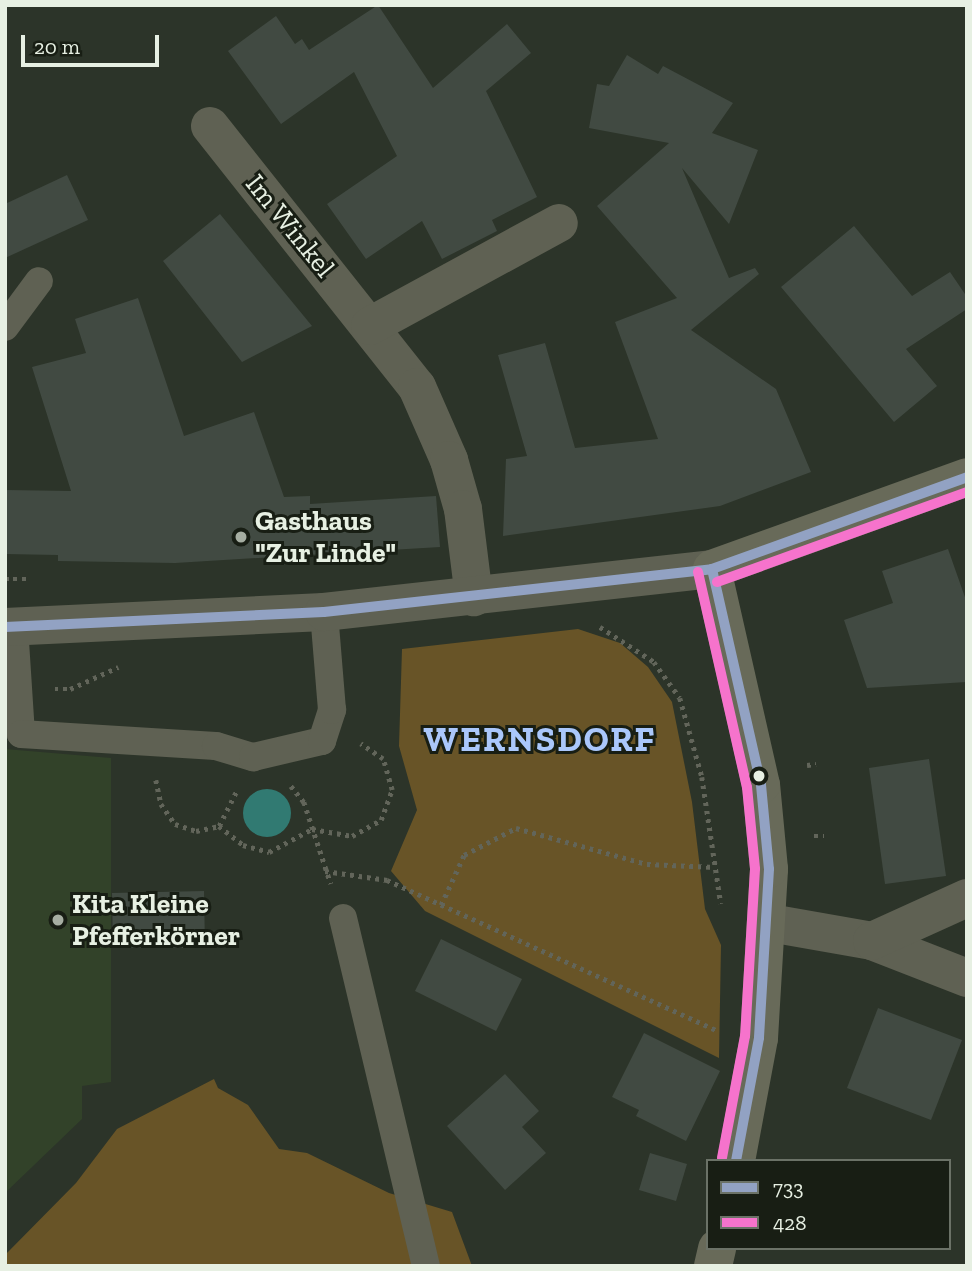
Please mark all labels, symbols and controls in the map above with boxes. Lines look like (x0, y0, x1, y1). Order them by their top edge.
scale bar (24, 21, 163, 65)
text: 20 m (34, 34, 80, 59)
street label: Im Winkel (238, 167, 342, 285)
place label: Gasthaus "Zur Linde" (255, 504, 397, 570)
marker: Gasthaus "Zur Linde" (233, 529, 249, 545)
district label: WERNSDORF (425, 718, 655, 760)
unlabelled marker (752, 769, 766, 783)
place label: Kita Kleine Pfefferkörner (72, 887, 240, 953)
marker: Kita Kleine Pfefferkörner (50, 912, 66, 928)
legend (706, 1159, 951, 1250)
text: 733 (773, 1175, 803, 1200)
text: 428 (773, 1210, 806, 1235)

